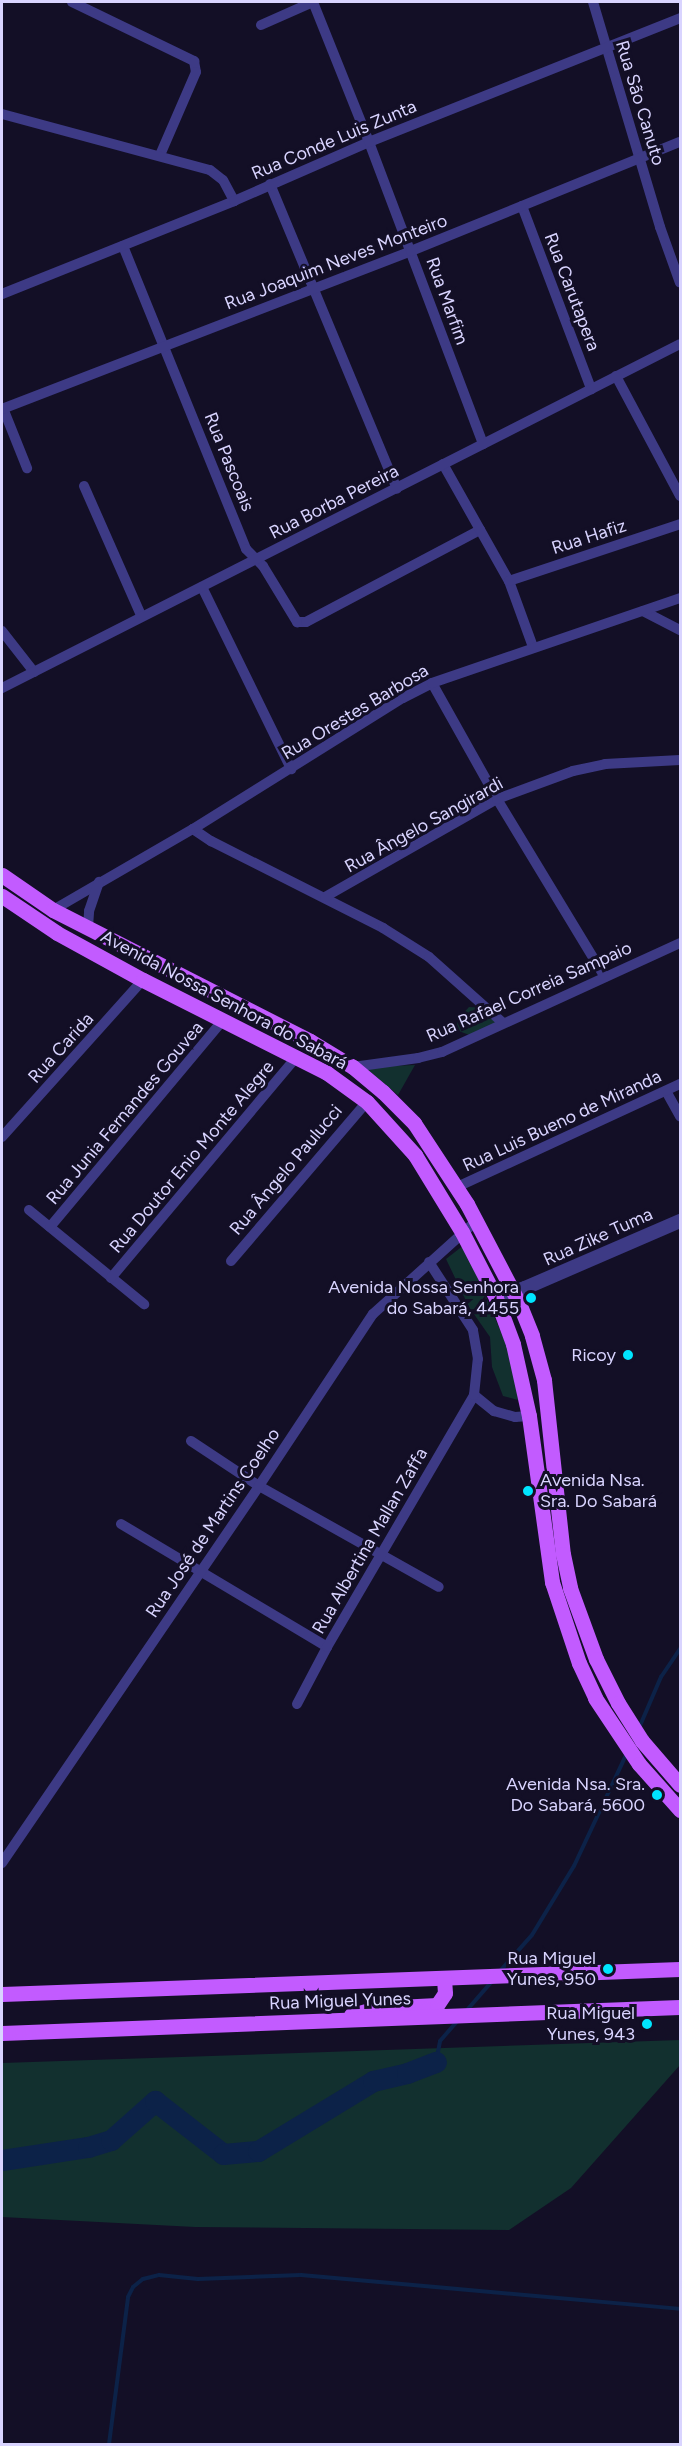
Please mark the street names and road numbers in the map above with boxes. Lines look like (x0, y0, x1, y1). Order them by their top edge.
street label: Rua São Canuto (611, 38, 669, 168)
street label: Rua Conde Luis Zunta (248, 95, 420, 185)
street label: Rua Joaquim Neves Monteiro (222, 210, 450, 314)
street label: Rua Carutapera (540, 230, 604, 354)
street label: Rua Marfim (421, 254, 473, 348)
street label: Rua Pascoais (199, 409, 259, 515)
street label: Rua Borba Pereira (266, 460, 402, 544)
street label: Rua Hafiz (549, 515, 629, 559)
street label: Rua Orestes Barbosa (278, 660, 432, 764)
street label: Rua Ângelo Sangirardi (341, 773, 507, 877)
street label: Avenida Nossa Senhora do Sabará (97, 926, 351, 1074)
street label: Rua Rafael Correia Sampaio (423, 937, 635, 1047)
street label: Rua Carida (24, 1008, 98, 1088)
street label: Rua Junia Fernandes Gouvea (42, 1017, 208, 1209)
street label: Rua Doutor Enio Monte Alegre (105, 1056, 279, 1258)
street label: Rua Luis Bueno de Miranda (459, 1065, 665, 1177)
street label: Rua Ângelo Paulucci (225, 1100, 347, 1240)
street label: Rua Zike Tuma (540, 1203, 656, 1271)
street label: Rua José de Martins Coelho (141, 1424, 285, 1622)
street label: Rua Albertina Mallan Zaffa (308, 1444, 432, 1638)
street label: Rua Miguel Yunes (269, 1988, 411, 2014)

